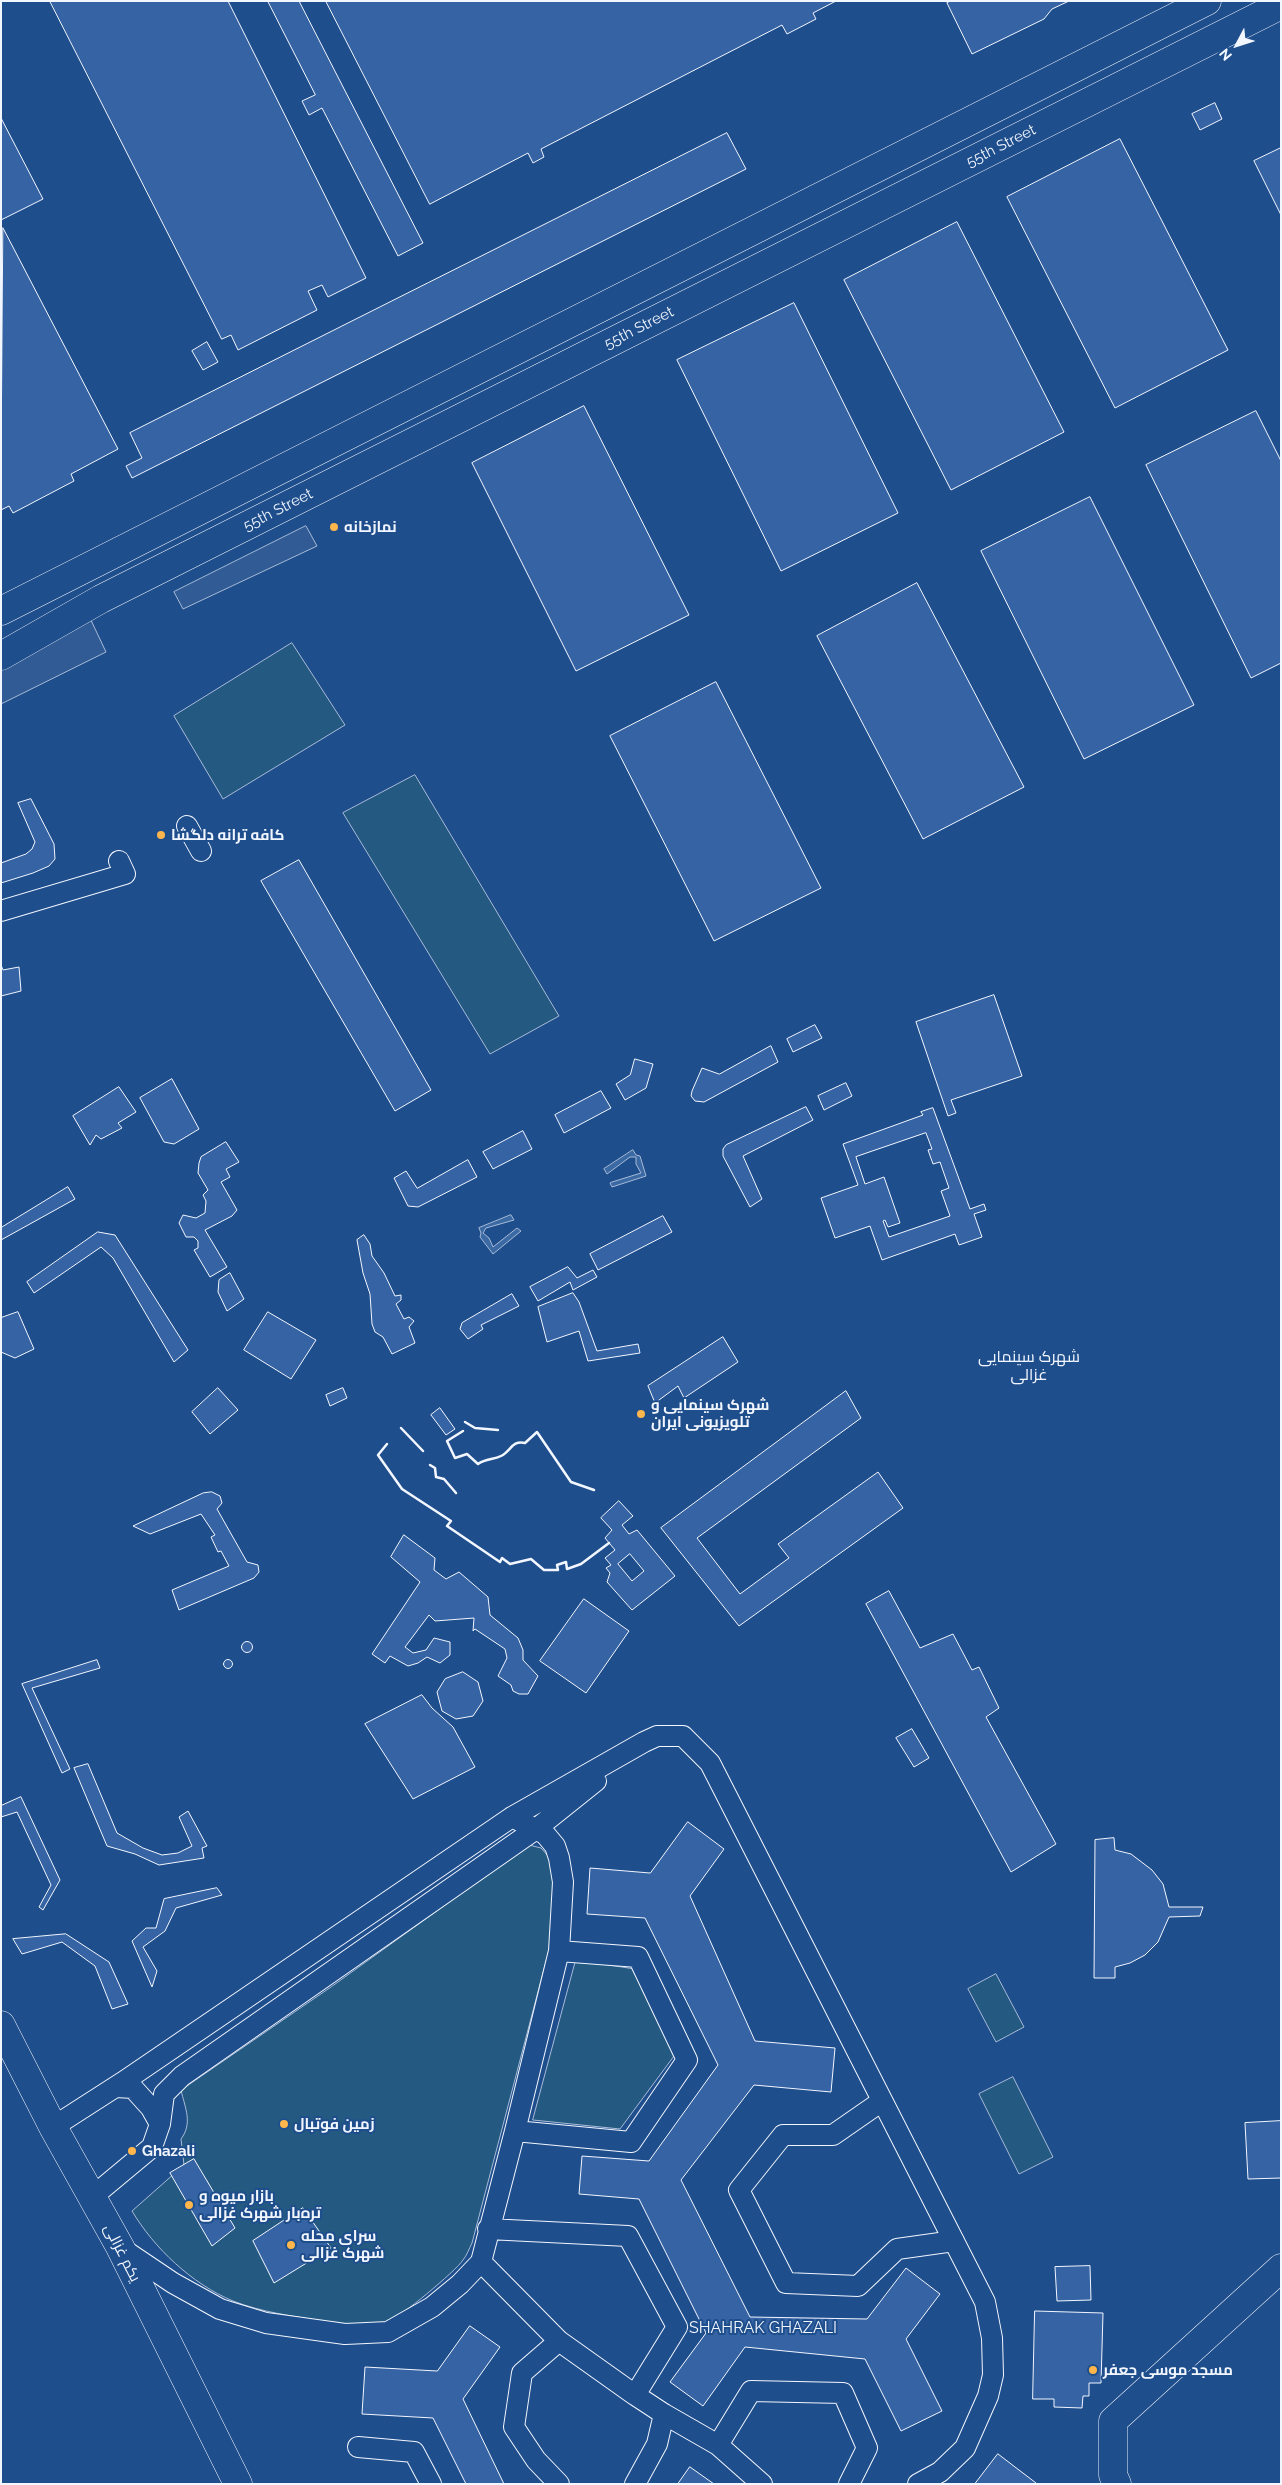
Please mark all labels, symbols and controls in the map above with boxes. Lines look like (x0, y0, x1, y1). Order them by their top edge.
north arrow (1212, 20, 1262, 70)
text: N (1216, 45, 1235, 64)
street label: 55th Street (963, 121, 1039, 171)
street label: 55th Street (601, 303, 677, 353)
street label: 55th Street (240, 485, 316, 535)
place label: نمازخانه (344, 518, 397, 536)
marker: نمازخانه (328, 521, 340, 533)
place label: کافه ترانه دلگشا (171, 826, 284, 844)
marker: کافه ترانه دلگشا (155, 829, 167, 841)
district label: شهرک سینمایی غزالی (978, 1347, 1080, 1385)
place label: شهرک سینمایی و تلویزیونی ایران (651, 1396, 769, 1431)
marker: شهرک سینمایی و تلویزیونی ایران (635, 1408, 647, 1420)
place label: زمین فوتبال (294, 2115, 375, 2133)
marker: زمین فوتبال (278, 2118, 290, 2130)
place label: Ghazali (142, 2142, 195, 2160)
marker: Ghazali (126, 2145, 138, 2157)
place label: بازار میوه و تره‌بار شهرک غزالی (199, 2187, 321, 2222)
marker: بازار میوه و تره‌بار شهرک غزالی (183, 2199, 195, 2211)
street label: یکم غزالی (100, 2221, 144, 2285)
place label: سرای محله شهرک غزالی (301, 2227, 384, 2262)
marker: سرای محله شهرک غزالی (285, 2239, 297, 2251)
district label: SHAHRAK GHAZALI (680, 2318, 846, 2338)
place label: مسجد موسی جعفر (1103, 2361, 1233, 2379)
marker: مسجد موسی جعفر (1087, 2364, 1099, 2376)

